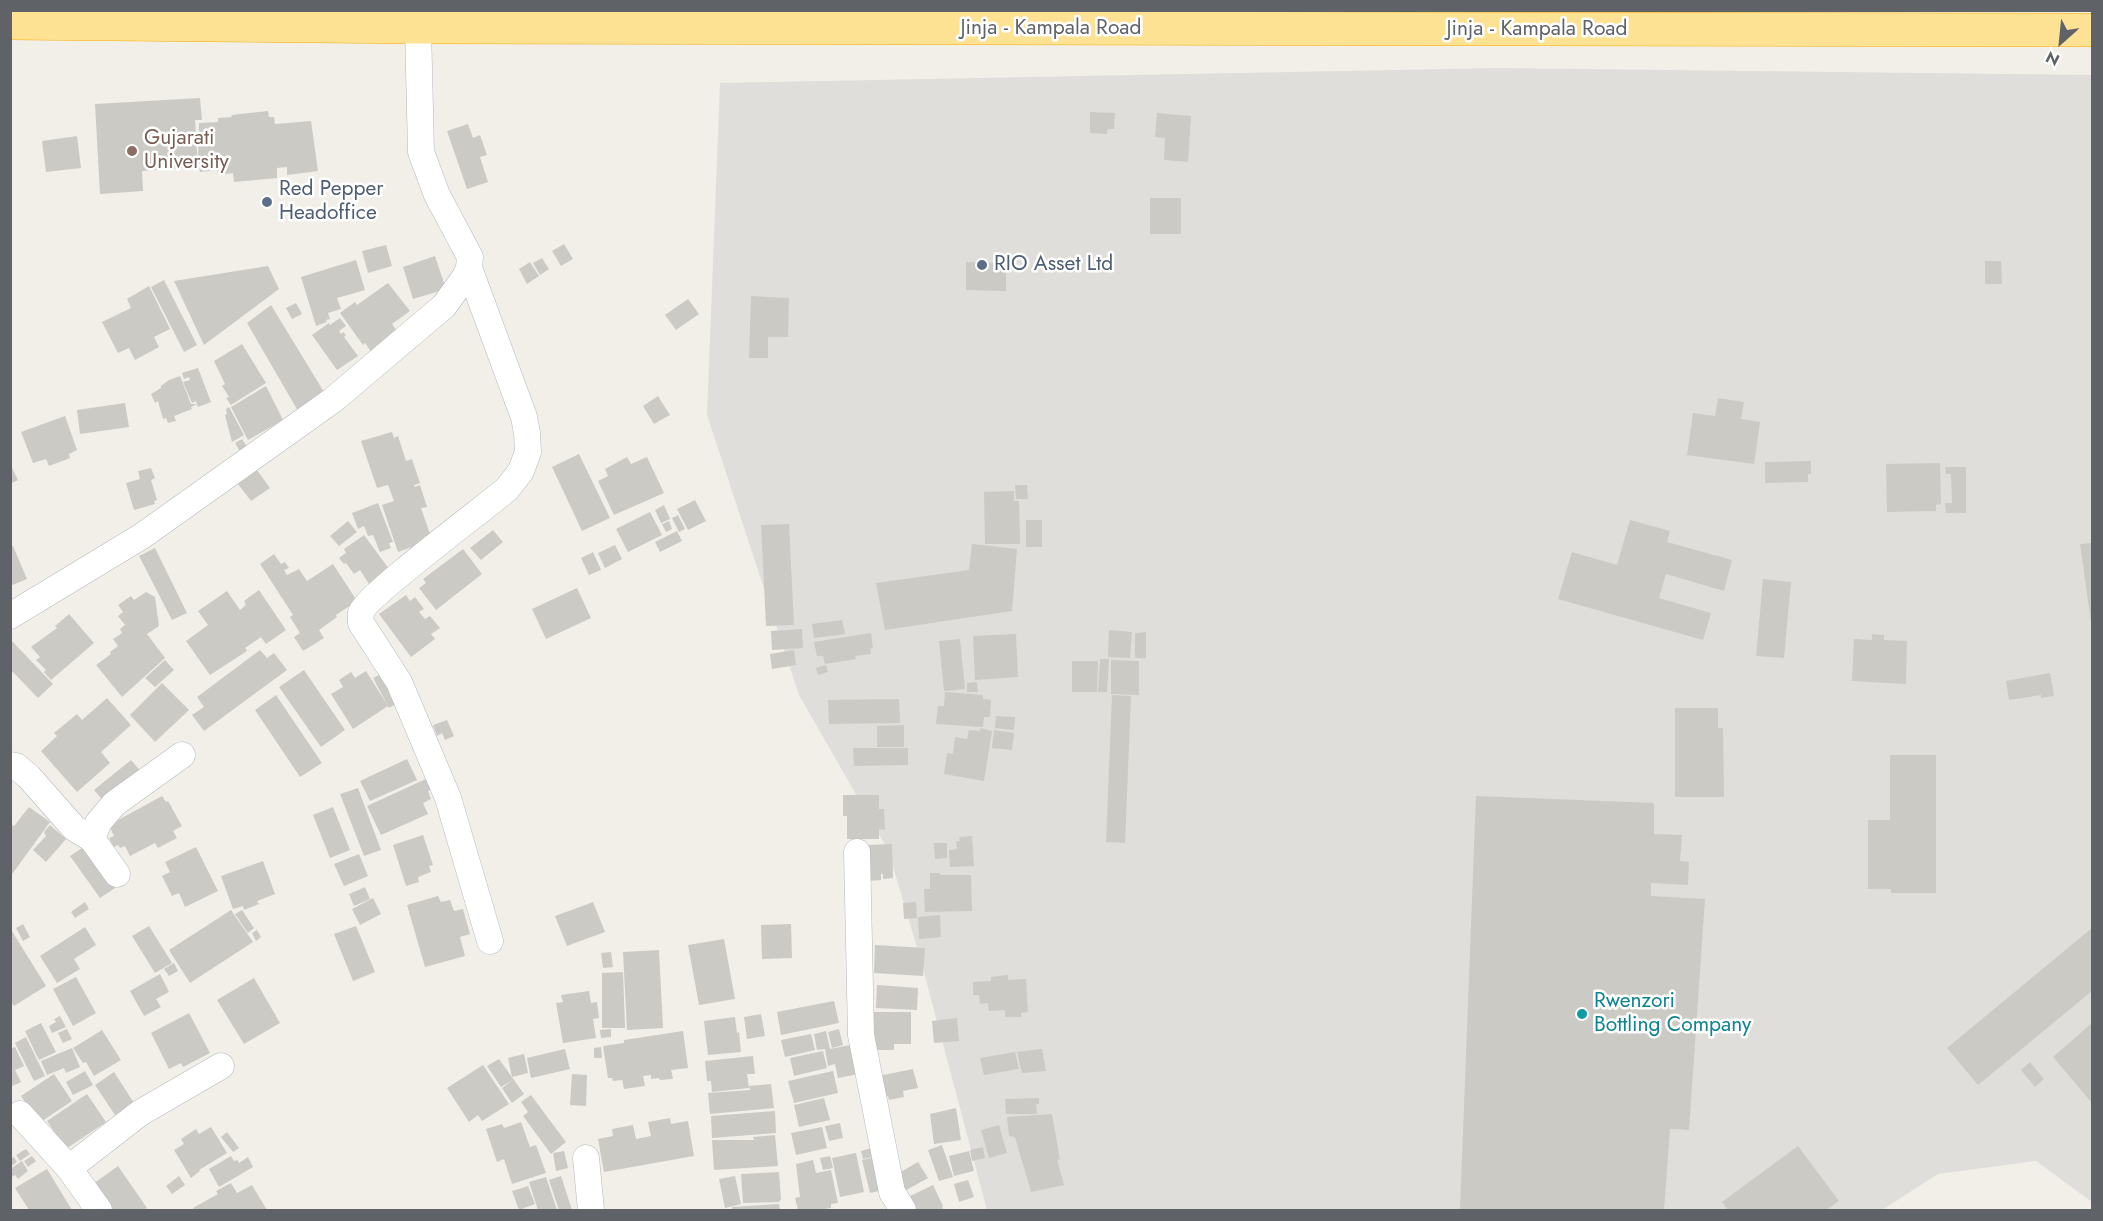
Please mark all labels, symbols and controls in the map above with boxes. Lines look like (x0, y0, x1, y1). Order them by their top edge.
north arrow (2031, 12, 2091, 72)
street label: Jinja - Kampala Road (961, 16, 1141, 42)
street label: Jinja - Kampala Road (1447, 17, 1627, 43)
text: N (2042, 45, 2063, 72)
place label: Gujarati University (144, 126, 229, 176)
marker: Gujarati University (125, 144, 139, 158)
place label: Red Pepper Headoffice (279, 177, 383, 227)
marker: Red Pepper Headoffice (260, 195, 274, 209)
place label: RIO Asset Ltd (994, 252, 1113, 278)
marker: RIO Asset Ltd (975, 258, 989, 272)
place label: Rwenzori Bottling Company (1594, 989, 1751, 1039)
marker: Rwenzori Bottling Company (1575, 1007, 1589, 1021)

